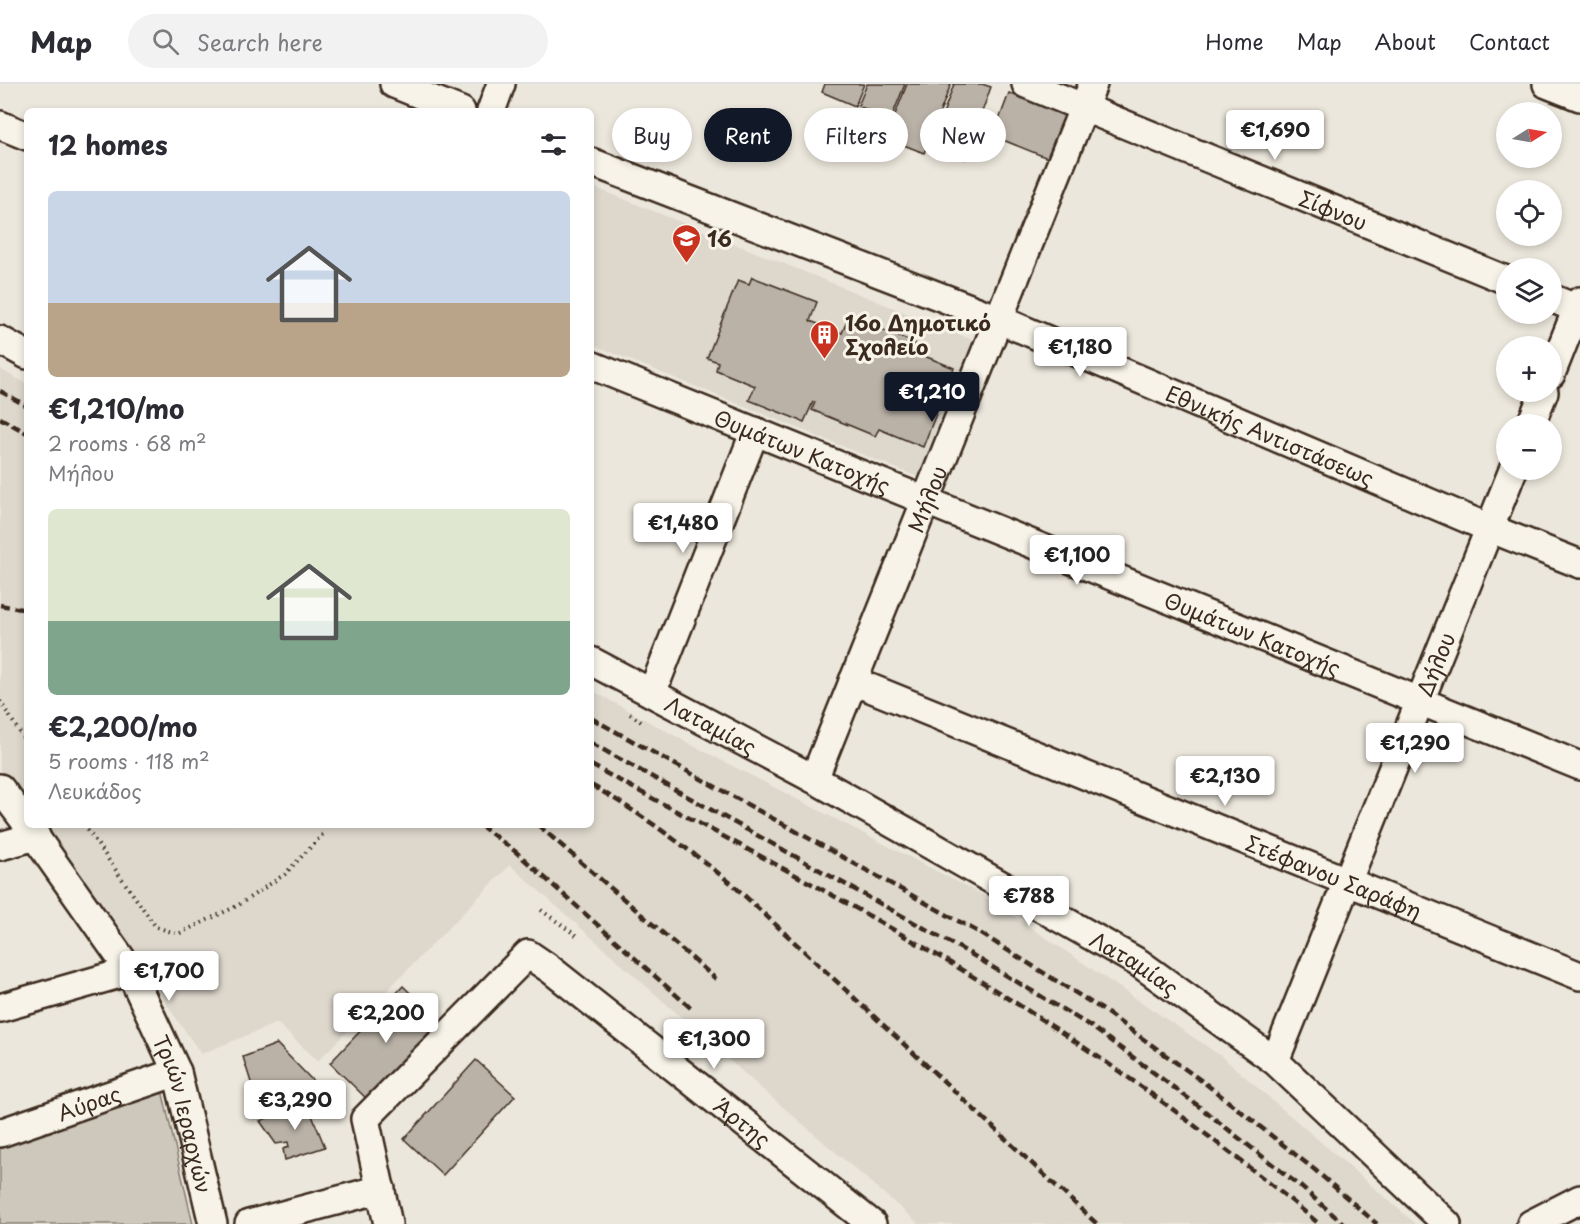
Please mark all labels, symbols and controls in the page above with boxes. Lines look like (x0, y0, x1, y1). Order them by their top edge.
search box (128, 14, 548, 68)
text: Map (30, 20, 92, 63)
icon: search (149, 25, 182, 58)
text: Search here (197, 25, 323, 58)
text: Home (1205, 25, 1264, 57)
text: Map (1297, 25, 1342, 57)
text: About (1375, 25, 1436, 57)
text: Contact (1469, 25, 1550, 57)
north arrow (1496, 102, 1562, 168)
map controls (1496, 102, 1562, 480)
chip: Buy (612, 108, 692, 162)
chip: Rent (704, 108, 792, 162)
chip: Filters (804, 108, 908, 162)
chip: New (920, 108, 1006, 162)
pin: €1,690 (1226, 110, 1324, 161)
text: €1,690 (1240, 114, 1310, 144)
text: 12 homes (48, 125, 168, 164)
icon: filters (537, 128, 570, 161)
button: locate (1496, 180, 1562, 246)
street label: Σίφνου (1295, 181, 1372, 238)
school or university icon: 16 (670, 222, 702, 264)
place label: 16 (707, 222, 732, 254)
icon: home (255, 230, 363, 338)
button: layers (1496, 258, 1562, 324)
place label: 16o Δημοτικό Σχολείο (845, 306, 991, 362)
building icon: 16o Δημοτικό Σχολείο (808, 318, 840, 360)
pin: €1,180 (1031, 327, 1129, 378)
text: €1,180 (1048, 331, 1112, 361)
button: + (1496, 336, 1562, 402)
pin: €1,210 (883, 372, 981, 423)
text: €1,210 (898, 376, 966, 406)
street label: Εθνικής Αντιστάσεως (1161, 376, 1379, 493)
text: €1,210/mo (48, 389, 184, 428)
street label: Θυμάτων Κατοχής (709, 401, 895, 501)
button: − (1496, 414, 1562, 480)
text: 2 rooms · 68 m² (48, 428, 207, 458)
text: Μήλου (48, 458, 114, 488)
street label: Μήλου (899, 460, 954, 537)
pin: €1,480 (634, 503, 732, 554)
text: €1,480 (647, 507, 719, 537)
pin: €1,100 (1028, 535, 1126, 586)
text: €1,100 (1044, 539, 1110, 569)
icon: home (255, 548, 363, 656)
street label: Θυμάτων Κατοχής (1160, 583, 1346, 683)
street label: Δήλου (1408, 627, 1462, 701)
street label: Λαταμίας (660, 687, 763, 762)
text: €2,200/mo (48, 707, 197, 746)
pin: €1,290 (1366, 723, 1464, 774)
text: €1,290 (1380, 727, 1450, 757)
text: 5 rooms · 118 m² (48, 746, 210, 776)
pin: €2,130 (1176, 756, 1274, 807)
text: €2,130 (1190, 760, 1260, 790)
text: Λευκάδος (48, 776, 142, 806)
street label: Στέφανου Σαράφη (1241, 826, 1427, 926)
pin: €788 (993, 876, 1065, 927)
text: €788 (1003, 880, 1055, 910)
street label: Λαταμίας (1085, 923, 1186, 1003)
pin: €1,700 (120, 951, 218, 1002)
text: €1,700 (134, 955, 204, 985)
pin: €2,200 (337, 993, 435, 1044)
text: €2,200 (347, 997, 425, 1027)
pin: €1,300 (665, 1019, 763, 1070)
text: €1,300 (677, 1023, 751, 1053)
street label: Τριών Ιεραρχών (146, 1029, 221, 1196)
street label: Αύρας (53, 1077, 125, 1128)
pin: €3,290 (246, 1080, 344, 1131)
text: €3,290 (258, 1084, 332, 1114)
street label: Άρτης (708, 1089, 778, 1154)

